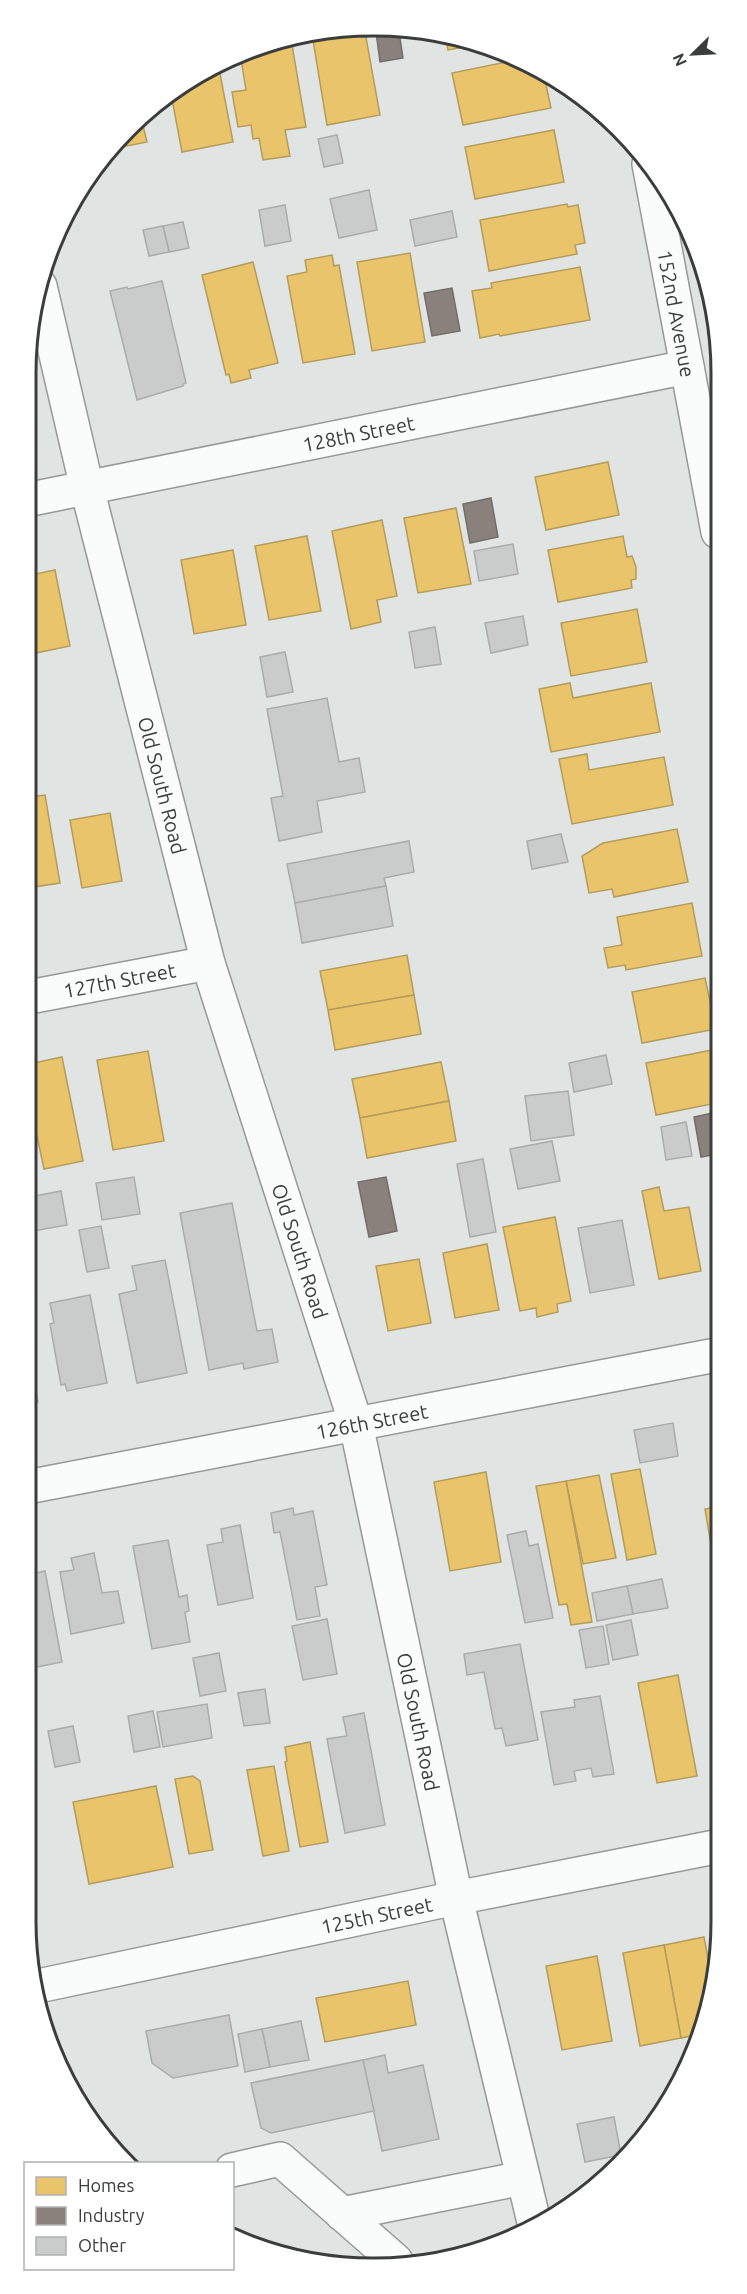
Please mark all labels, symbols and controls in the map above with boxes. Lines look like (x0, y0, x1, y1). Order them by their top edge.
north arrow (663, 24, 723, 84)
text: N (669, 51, 690, 69)
street label: 152nd Avenue (654, 248, 700, 379)
street label: 128th Street (300, 411, 417, 456)
street label: Old South Road (134, 714, 191, 856)
street label: 127th Street (61, 958, 177, 1002)
street label: Old South Road (268, 1180, 333, 1321)
street label: 126th Street (314, 1399, 430, 1443)
street label: Old South Road (393, 1651, 445, 1793)
street label: 125th Street (319, 1892, 435, 1938)
legend (24, 2162, 234, 2270)
text: Homes (78, 2175, 135, 2195)
text: Industry (78, 2205, 145, 2225)
text: Other (78, 2235, 126, 2255)

